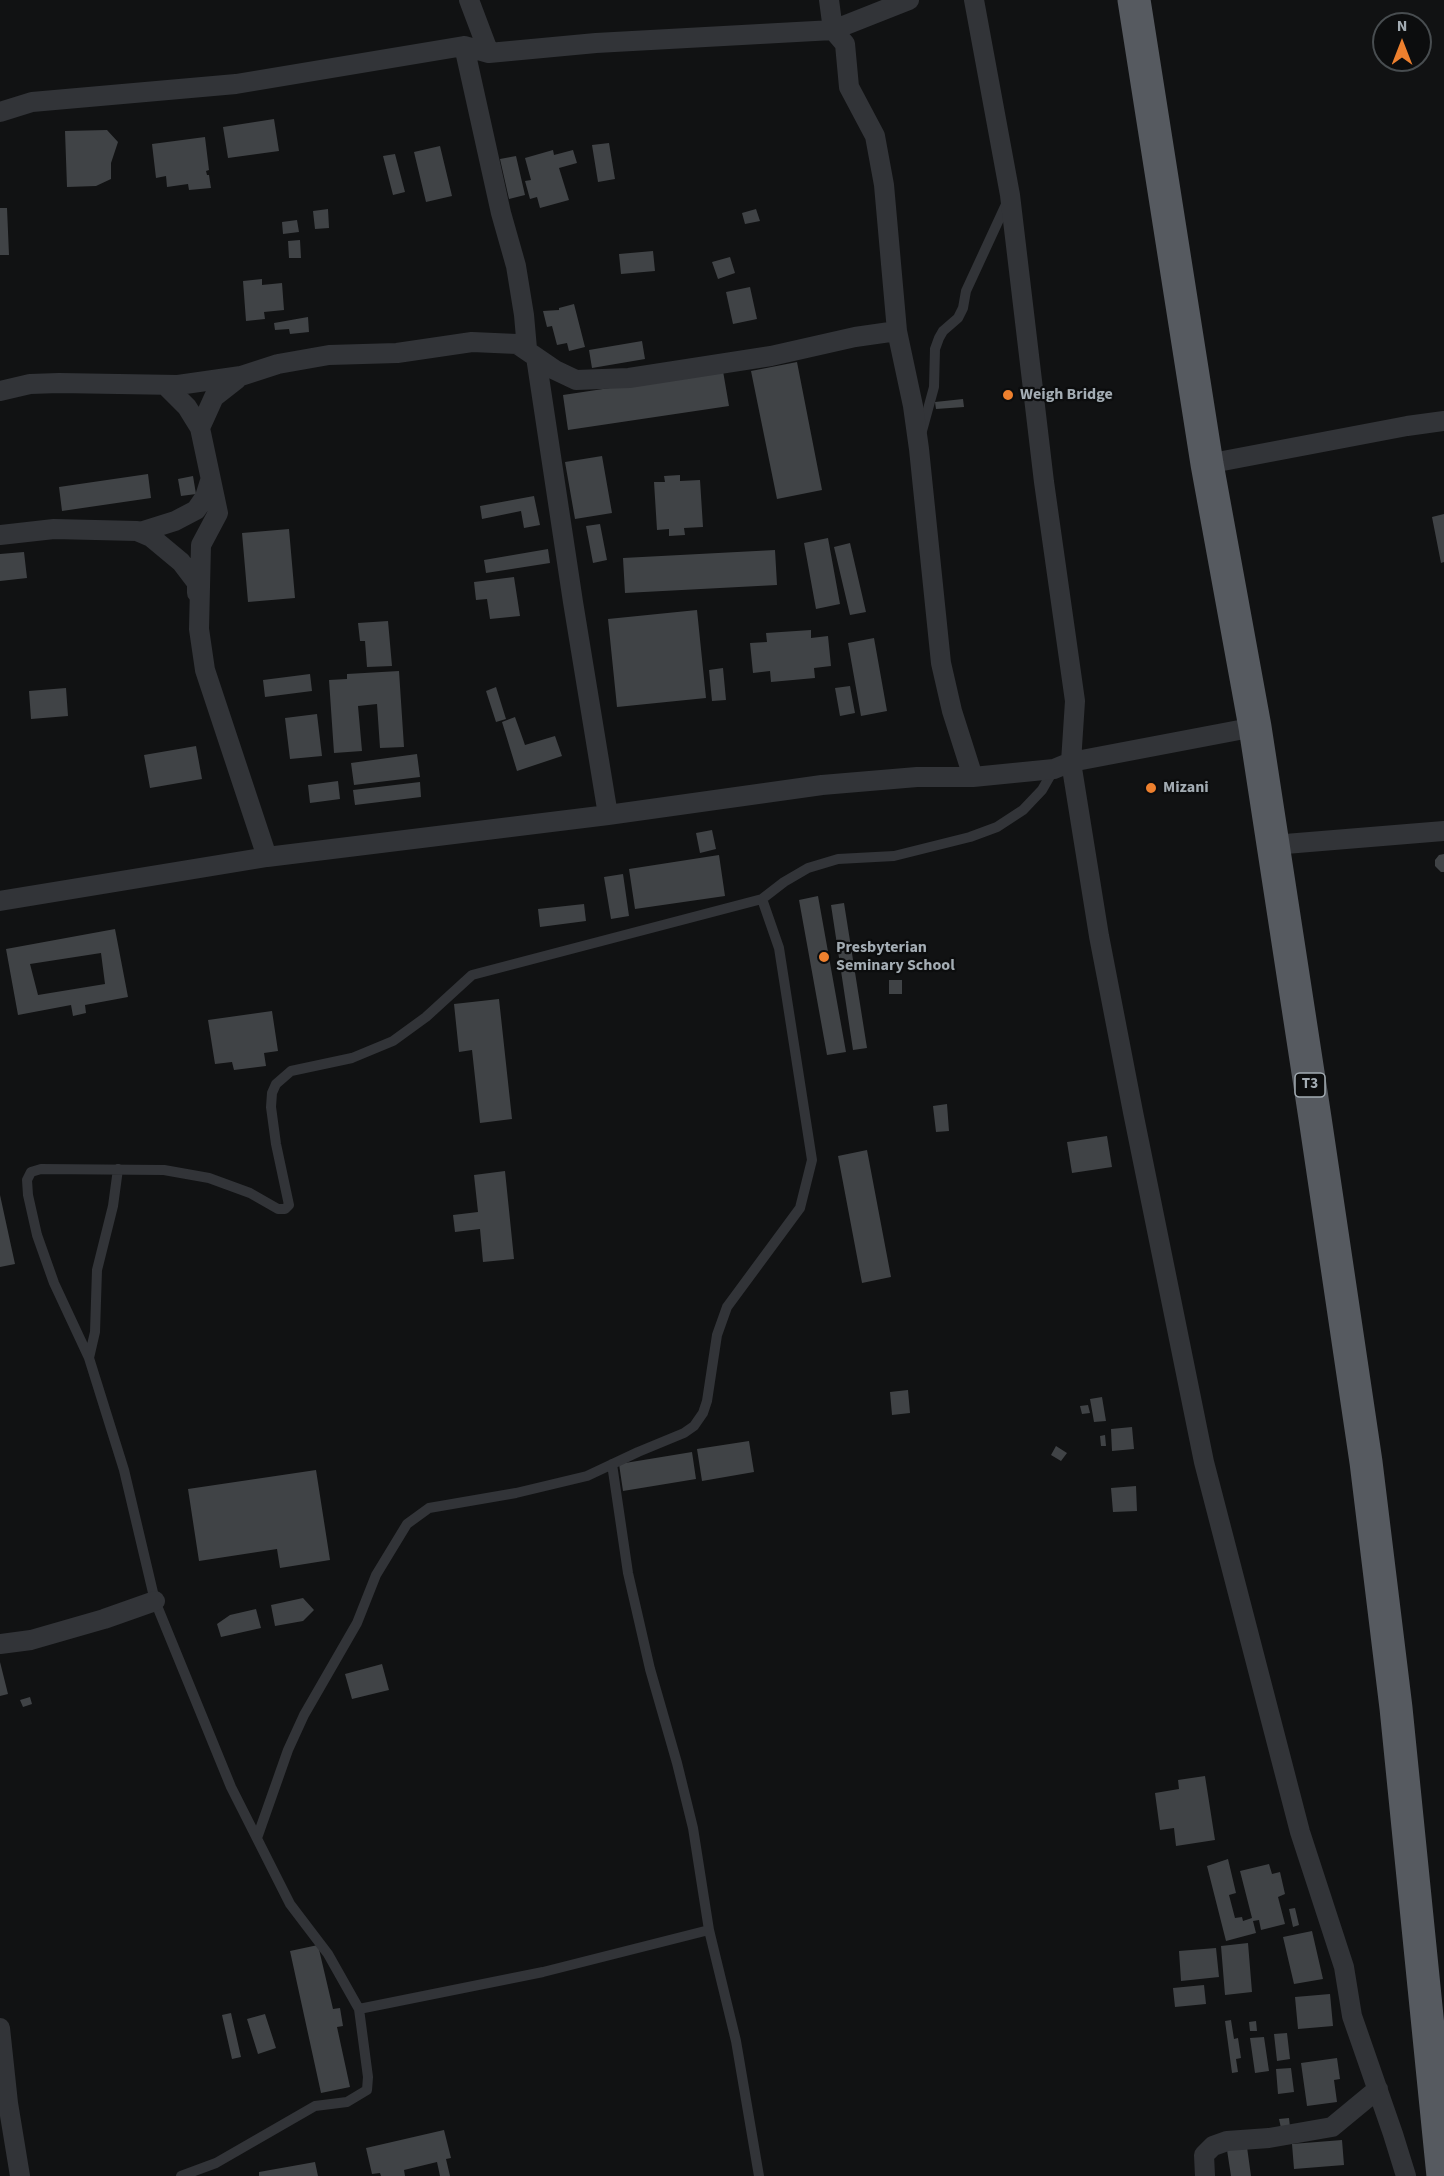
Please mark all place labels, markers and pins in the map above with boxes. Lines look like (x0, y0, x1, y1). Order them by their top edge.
place label: Weigh Bridge (1020, 385, 1113, 405)
marker: Weigh Bridge (1001, 388, 1015, 402)
place label: Mizani (1163, 778, 1209, 798)
marker: Mizani (1144, 781, 1158, 795)
place label: Presbyterian Seminary School (836, 938, 955, 976)
marker: Presbyterian Seminary School (817, 950, 831, 964)

